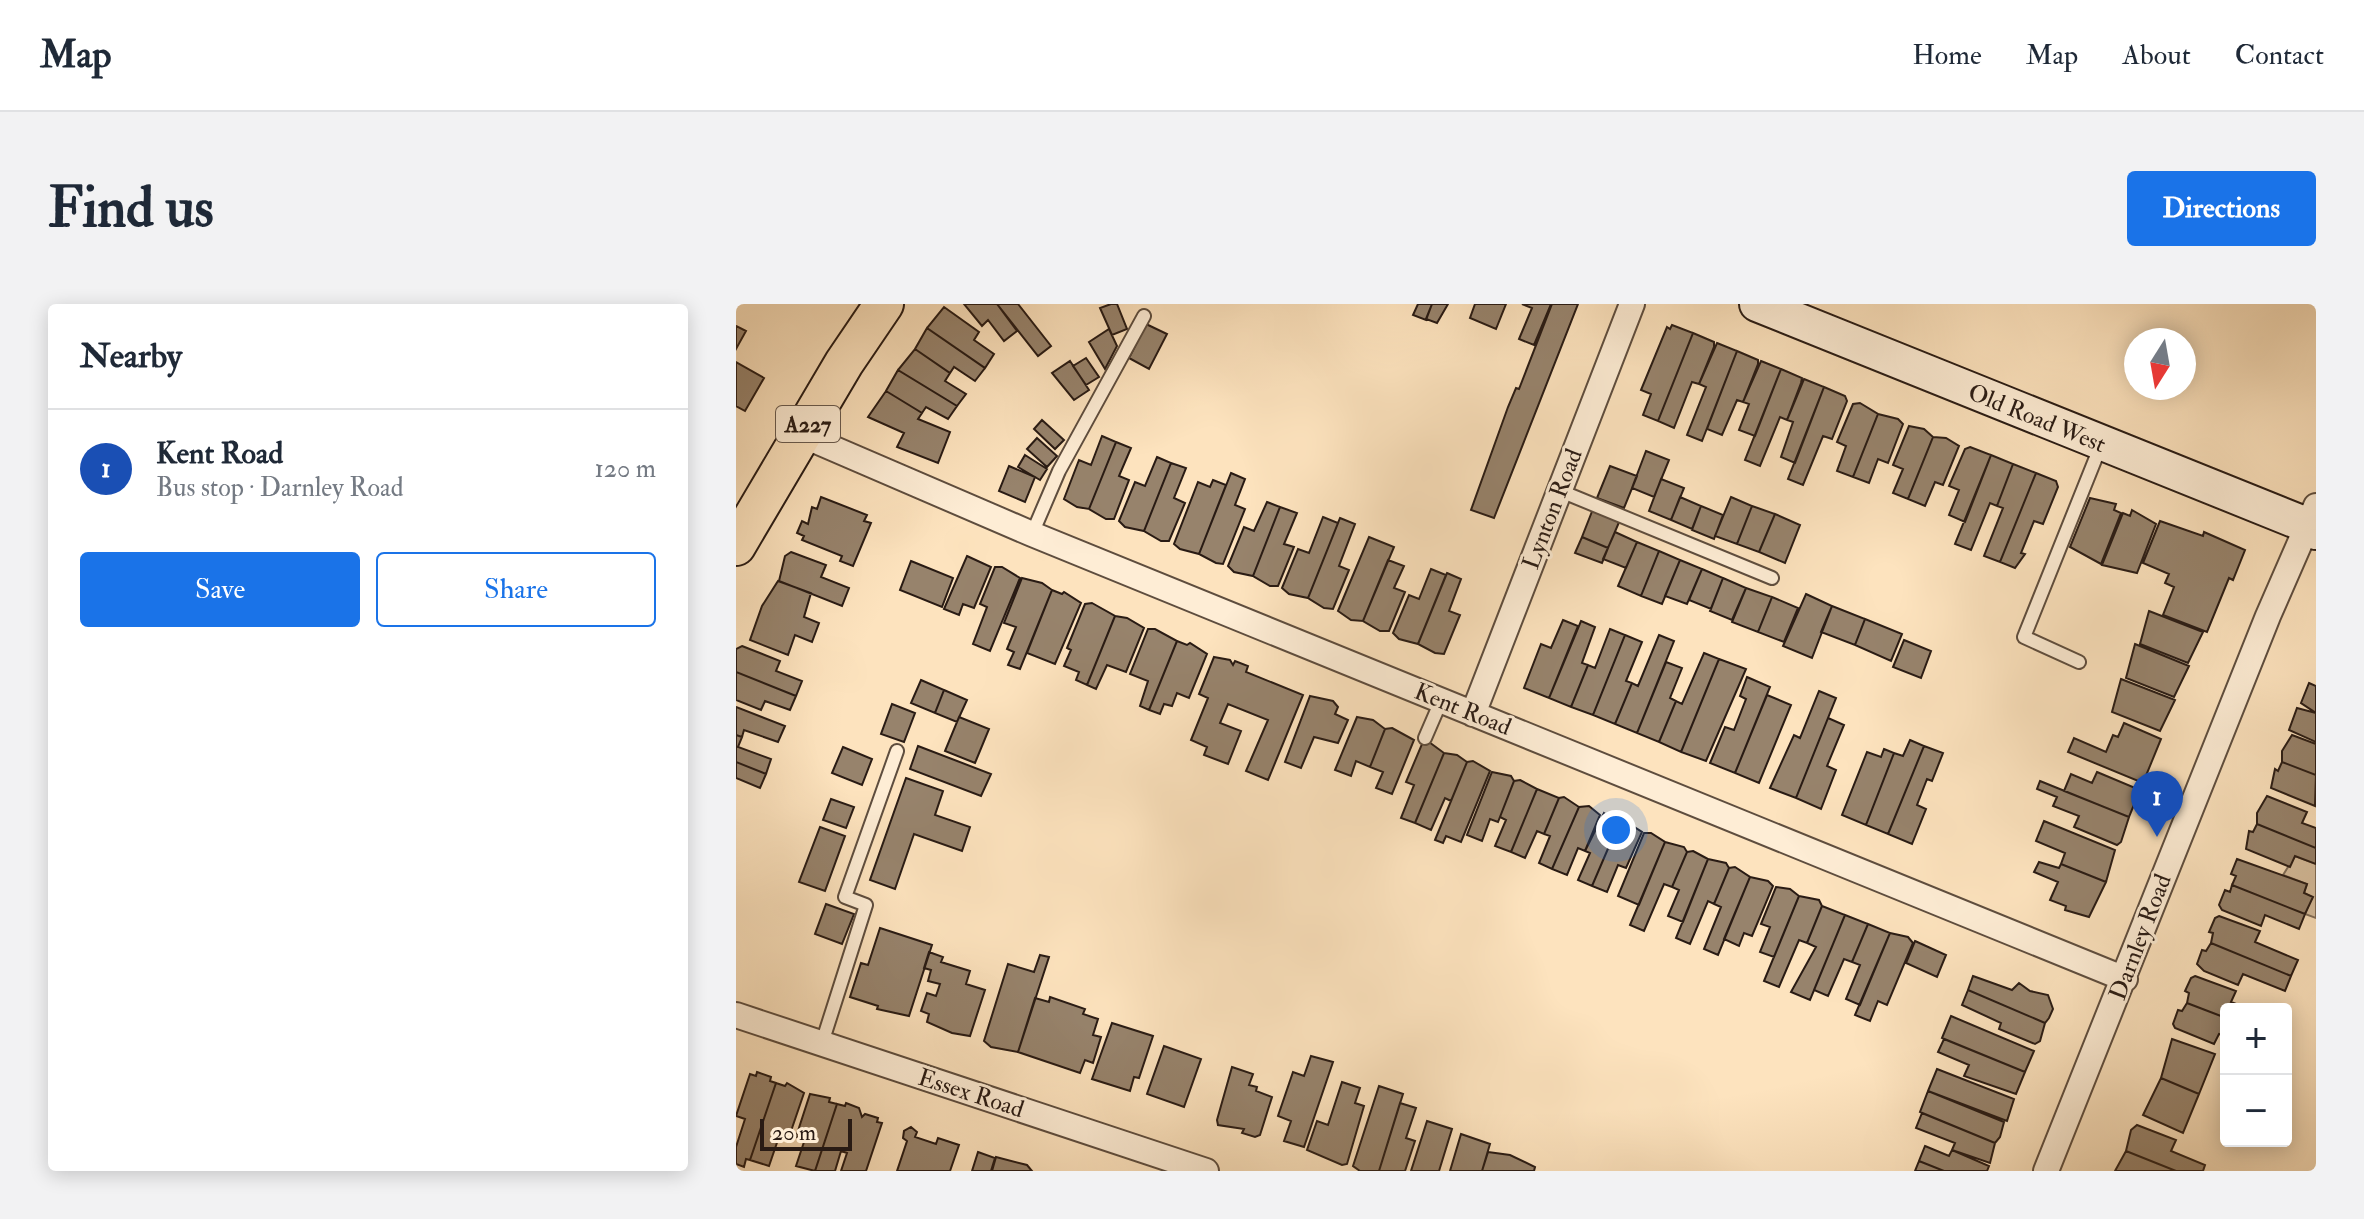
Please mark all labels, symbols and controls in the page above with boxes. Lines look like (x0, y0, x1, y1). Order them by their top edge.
text: Map (40, 31, 111, 79)
text: Home (1912, 38, 1982, 73)
text: Map (2026, 38, 2078, 73)
text: About (2122, 38, 2191, 73)
text: Contact (2235, 38, 2324, 73)
button: Directions (2127, 171, 2316, 246)
text: Find us (48, 173, 214, 244)
north arrow (2124, 328, 2196, 400)
text: Nearby (80, 335, 182, 378)
street label: Old Road West (1963, 377, 2110, 460)
road number: A227 (776, 406, 840, 442)
text: Kent Road (156, 435, 283, 472)
street label: Lynton Road (1515, 444, 1590, 574)
text: 1 (101, 453, 111, 485)
text: 120 m (595, 453, 656, 485)
text: Bus stop · Darnley Road (156, 472, 403, 504)
button: Save (80, 552, 360, 627)
button: Share (376, 552, 656, 627)
street label: Kent Road (1410, 676, 1516, 743)
pin: 1 (2131, 771, 2183, 837)
your location (1596, 810, 1636, 850)
street label: Darnley Road (2102, 870, 2179, 1005)
map controls (2220, 1003, 2292, 1147)
button: + (2220, 1003, 2292, 1075)
street label: Essex Road (914, 1062, 1028, 1125)
button: − (2220, 1075, 2292, 1147)
scale bar (760, 1115, 852, 1151)
text: 20 m (772, 1119, 816, 1147)

